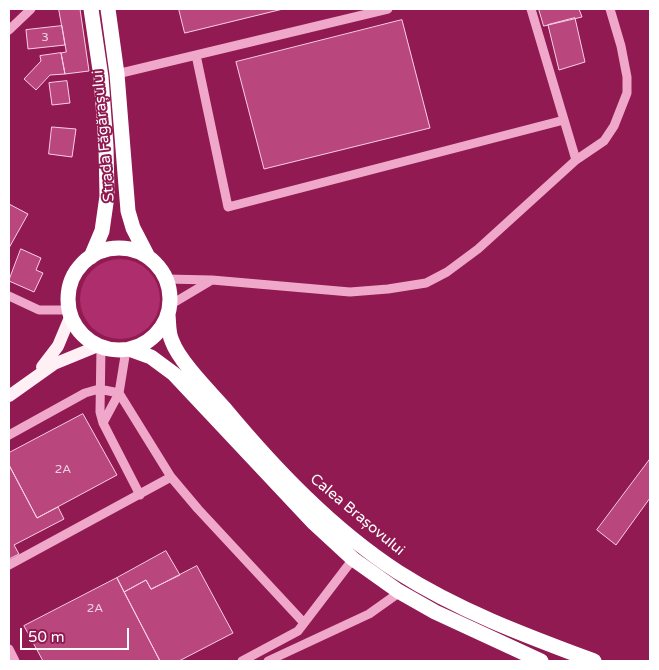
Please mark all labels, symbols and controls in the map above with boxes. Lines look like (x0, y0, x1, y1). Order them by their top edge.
house number: 3 (41, 31, 49, 45)
street label: Strada Făgărașului (89, 69, 119, 203)
house number: 2A (55, 463, 71, 477)
street label: Calea Brașovului (306, 470, 408, 560)
house number: 2A (87, 602, 103, 616)
scale bar (22, 618, 131, 650)
text: 50 m (28, 628, 65, 646)

